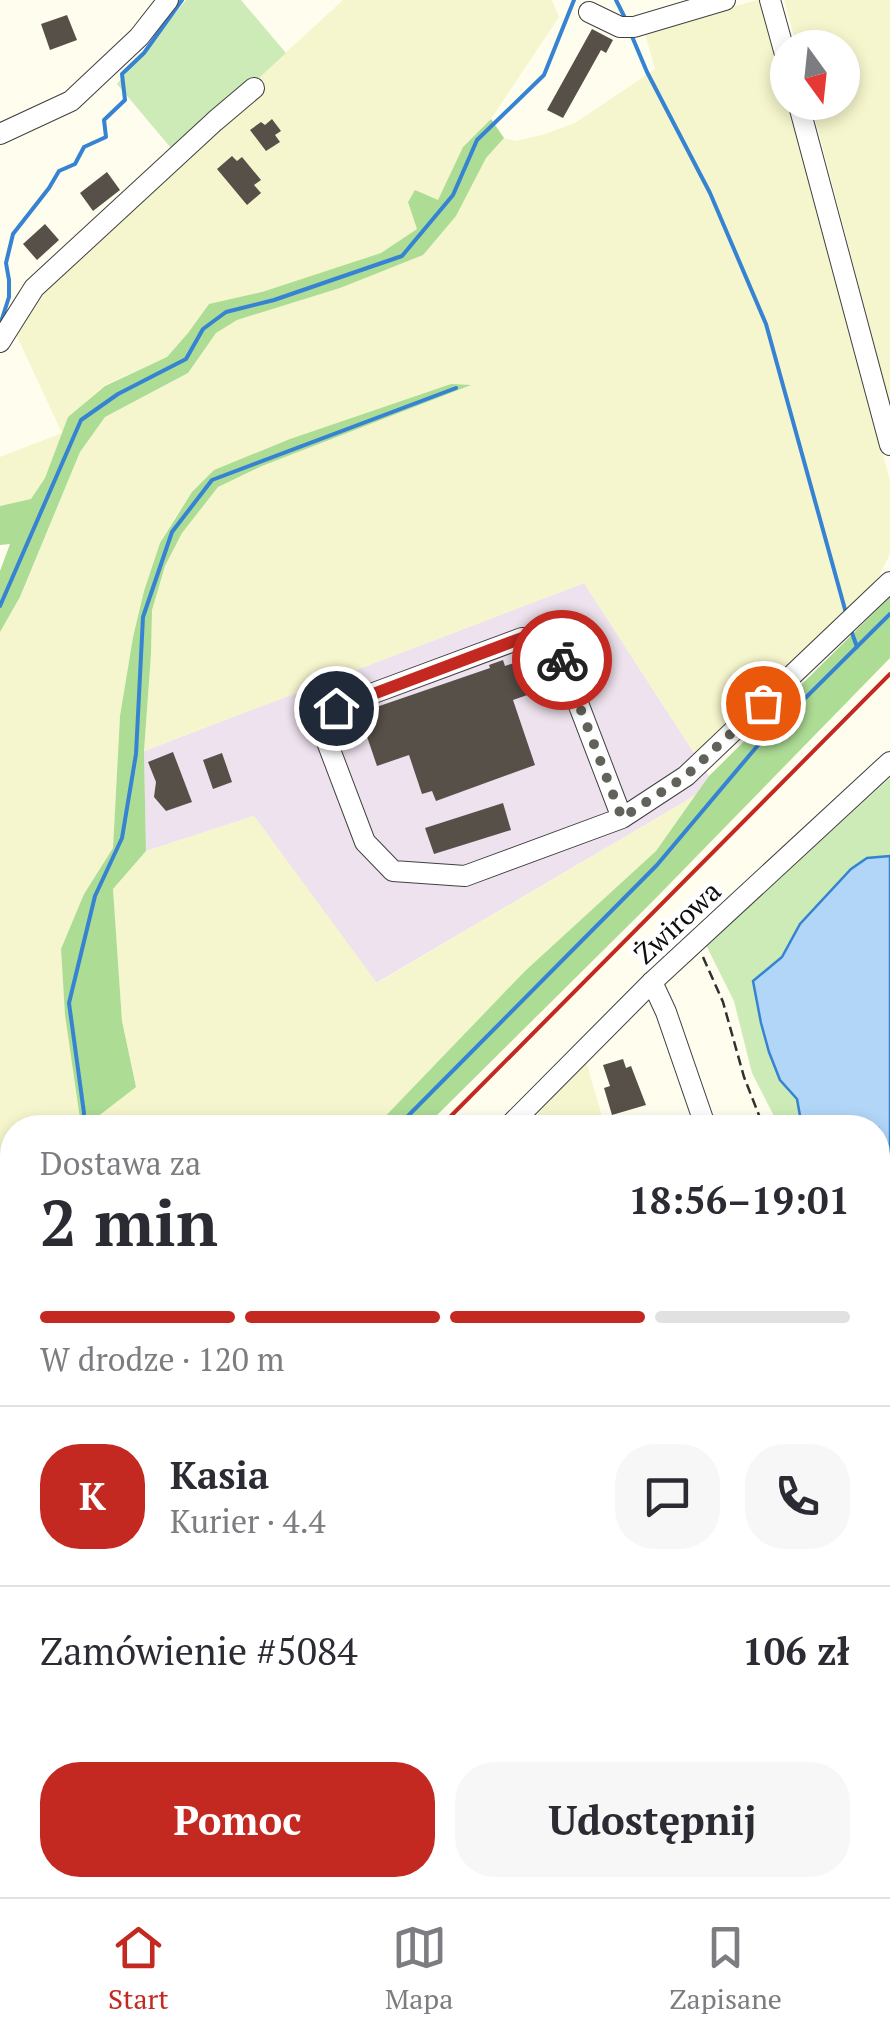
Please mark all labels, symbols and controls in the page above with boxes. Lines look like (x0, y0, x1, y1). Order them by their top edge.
north arrow (770, 30, 860, 120)
map controls (770, 30, 860, 120)
courier (512, 610, 612, 710)
icon: bike (535, 633, 590, 688)
pin (721, 661, 806, 746)
pin (294, 666, 379, 751)
icon: bag (736, 676, 791, 731)
icon: home (309, 681, 364, 736)
street label: Żwirowa (626, 872, 728, 972)
text: Dostawa za (40, 1142, 201, 1184)
text: 18:56–19:01 (628, 1175, 850, 1225)
text: 2 min (40, 1178, 218, 1265)
text: W drodze · 120 m (40, 1338, 284, 1380)
button: chat (615, 1444, 720, 1549)
button: phone (745, 1444, 850, 1549)
text: Kasia (170, 1450, 269, 1500)
text: K (79, 1471, 106, 1521)
text: Kurier · 4.4 (170, 1500, 326, 1542)
text: Zamówienie #5084 (40, 1626, 358, 1676)
text: 106 zł (742, 1626, 850, 1676)
button: Pomoc (40, 1762, 435, 1877)
button: Udostępnij (455, 1762, 850, 1877)
tab: Start (108, 1920, 169, 2017)
tab: Mapa (385, 1920, 453, 2017)
tab: Zapisane (669, 1920, 782, 2017)

